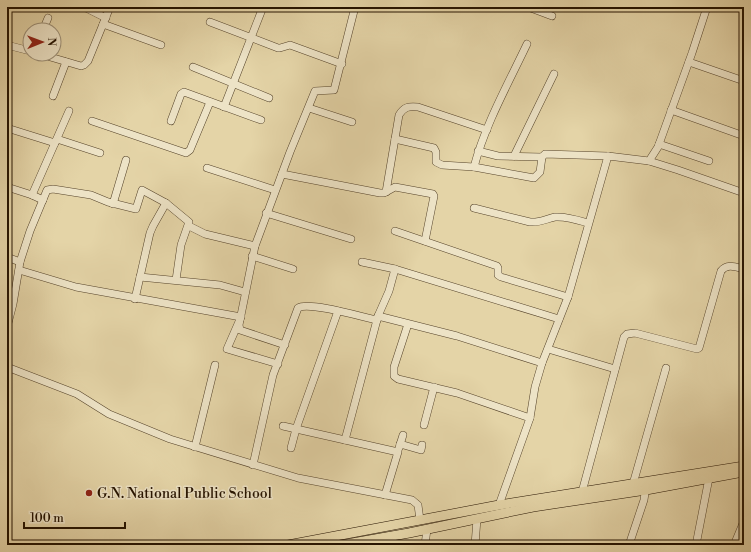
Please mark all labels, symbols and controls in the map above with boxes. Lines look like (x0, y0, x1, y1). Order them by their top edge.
north arrow (22, 22, 62, 62)
text: N (44, 37, 58, 47)
place label: G.N. National Public School (97, 485, 272, 503)
marker: G.N. National Public School (84, 488, 94, 498)
scale bar (24, 504, 125, 530)
text: 100 m (30, 511, 64, 526)

